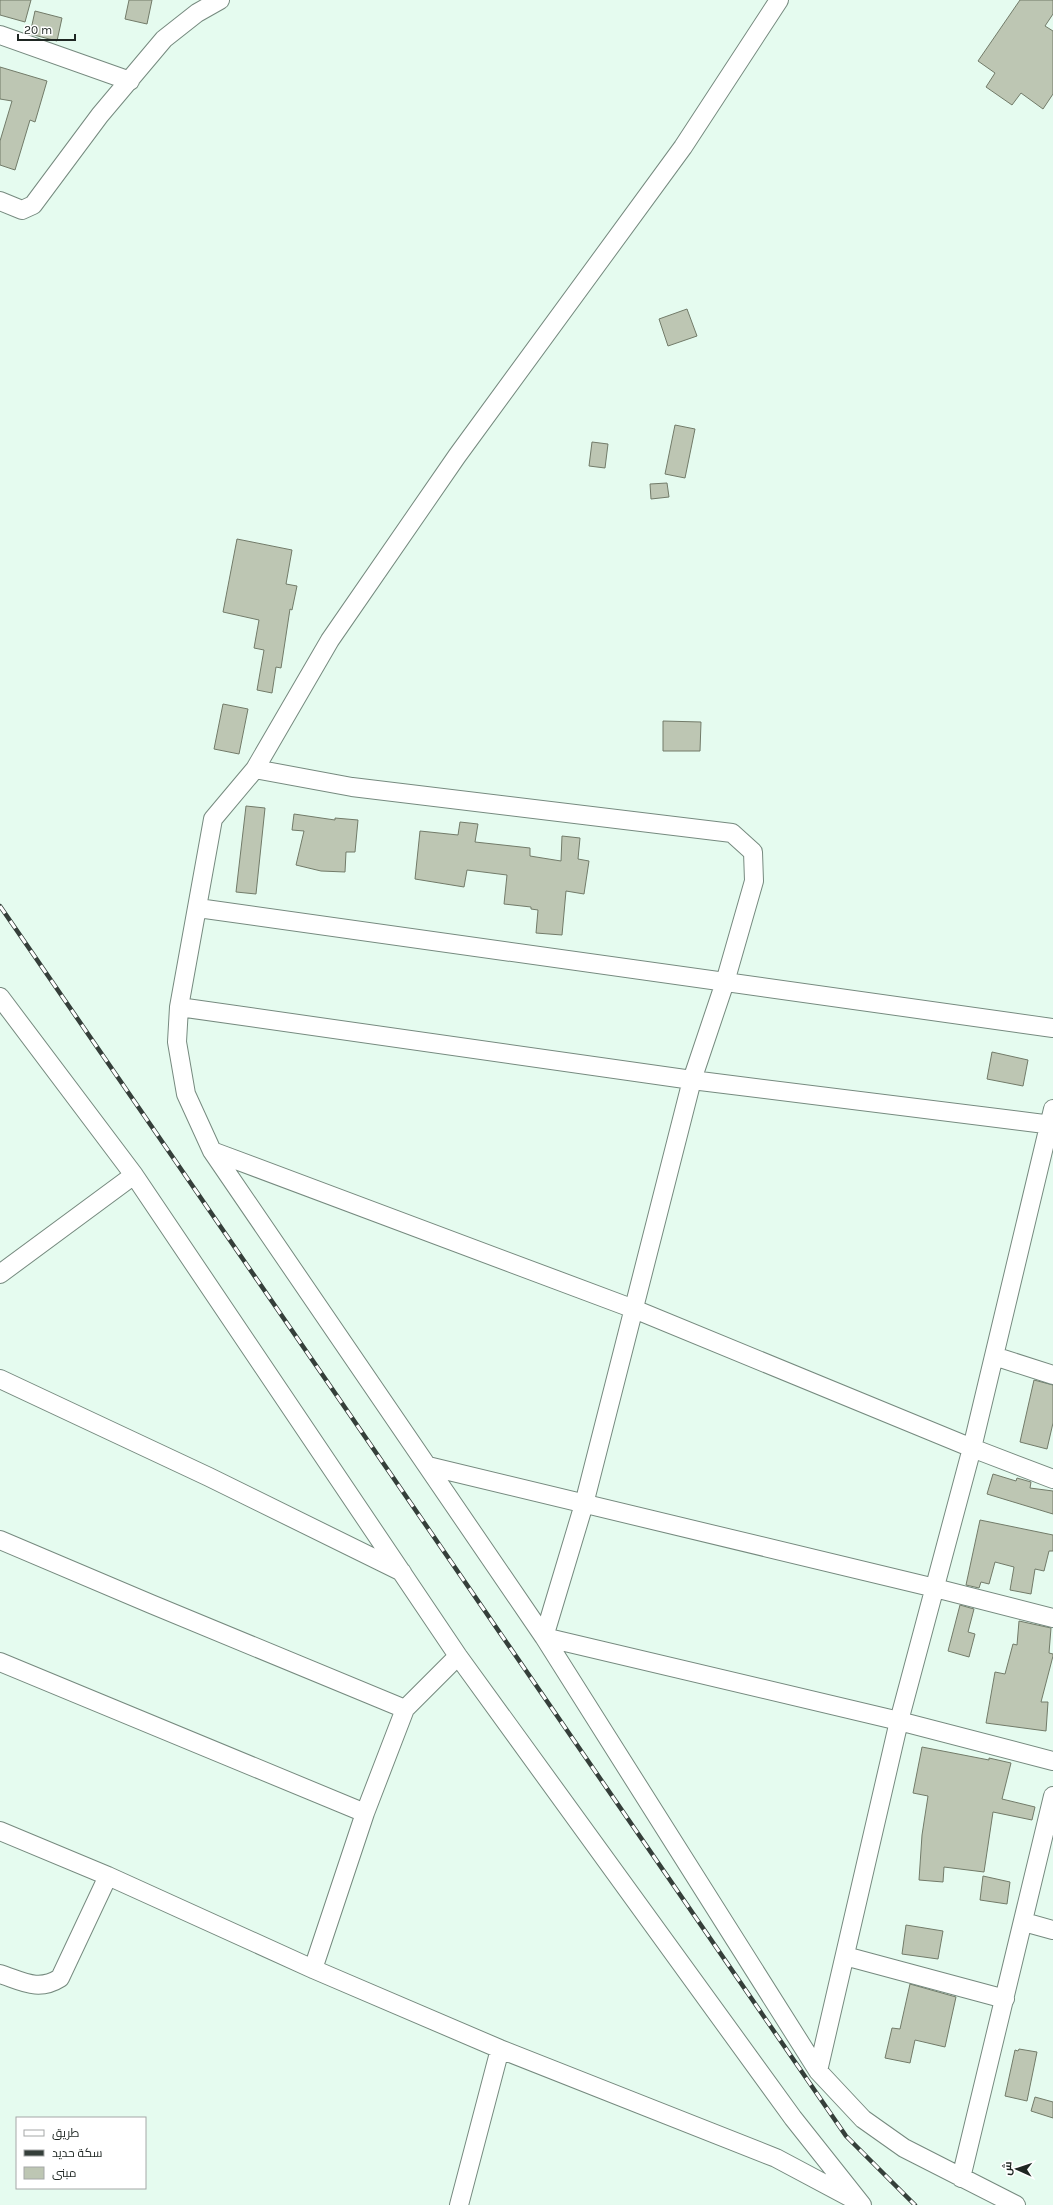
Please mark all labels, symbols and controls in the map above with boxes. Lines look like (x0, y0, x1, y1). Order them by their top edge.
scale bar (18, 16, 75, 42)
text: 20 m (24, 23, 52, 37)
legend (16, 2117, 146, 2189)
text: طريق (52, 2126, 80, 2140)
text: سكة حديد (52, 2146, 102, 2160)
north arrow (997, 2149, 1037, 2189)
text: ش (1001, 2161, 1014, 2176)
text: مبنى (52, 2166, 77, 2180)

